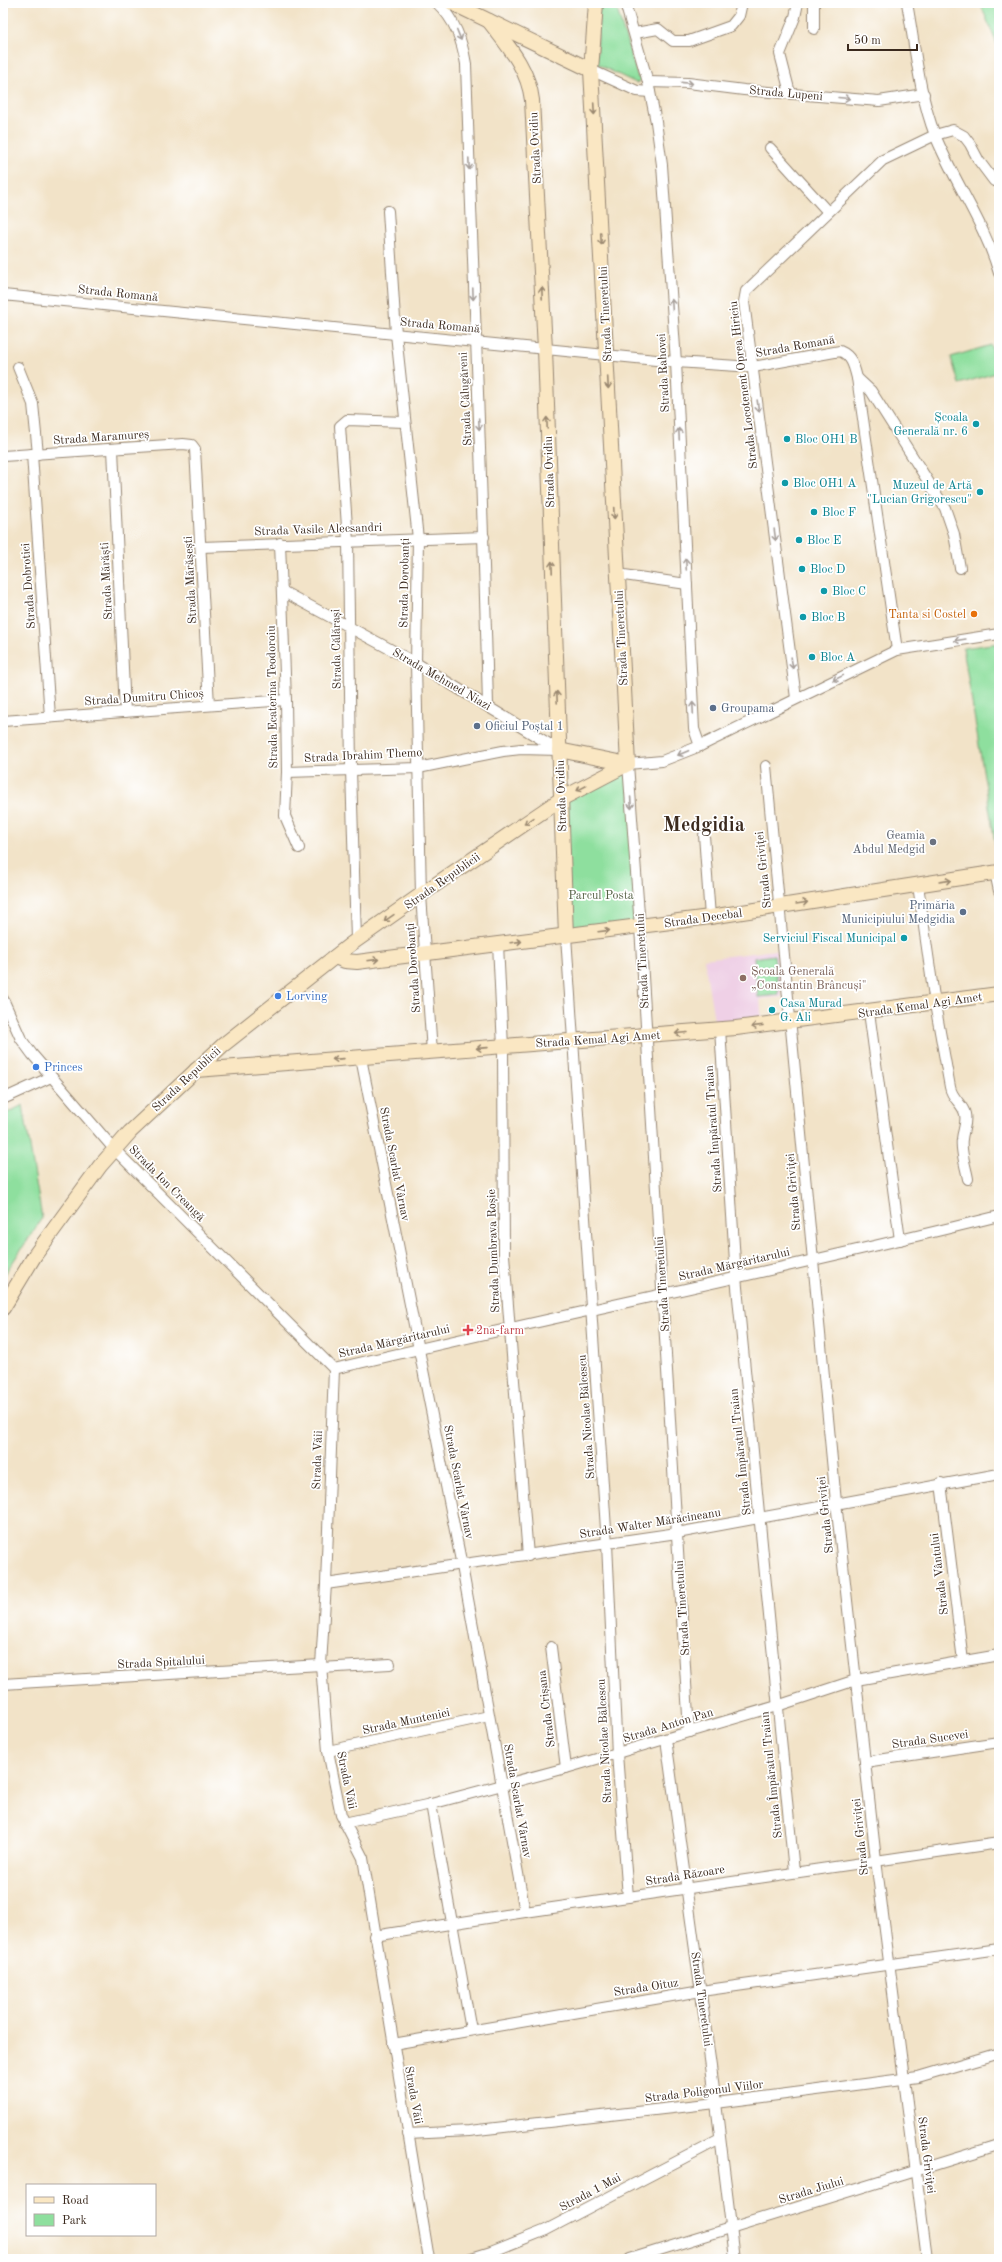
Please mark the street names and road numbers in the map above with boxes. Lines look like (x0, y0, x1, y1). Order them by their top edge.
street label: Strada Lupeni (749, 85, 823, 103)
street label: Strada Ovidiu (528, 111, 544, 184)
street label: Strada Tineretului (598, 266, 614, 362)
street label: Strada Romană (77, 284, 159, 304)
street label: Strada Locotenent Oprea Hiriciu (728, 300, 760, 470)
street label: Strada Romană (399, 317, 481, 335)
street label: Strada Rahovei (656, 333, 672, 413)
street label: Strada Romană (755, 334, 836, 360)
street label: Strada Călugăreni (458, 352, 474, 446)
street label: Strada Maramureș (53, 429, 150, 447)
street label: Strada Ovidiu (543, 435, 557, 508)
street label: Strada Vasile Alecsandri (254, 522, 382, 538)
street label: Strada Mărășești (183, 536, 199, 624)
street label: Strada Dorobanți (398, 538, 412, 628)
street label: Strada Dobrotici (20, 542, 38, 629)
street label: Strada Mărăști (99, 542, 115, 620)
street label: Strada Tineretului (614, 590, 630, 686)
street label: Strada Călărași (330, 609, 344, 689)
street label: Strada Ecaterina Teodoroiu (266, 625, 280, 769)
street label: Strada Mehmed Niazi (390, 647, 493, 713)
street label: Strada Dumitru Chicoș (84, 688, 204, 708)
street label: Strada Ibrahim Themo (304, 747, 423, 765)
street label: Strada Ovidiu (555, 759, 569, 832)
street label: Strada Griviței (754, 831, 774, 909)
street label: Strada Republicii (403, 851, 483, 912)
street label: Strada Decebal (663, 908, 743, 930)
street label: Strada Tineretului (635, 913, 651, 1009)
street label: Strada Dorobanți (405, 923, 423, 1013)
street label: Strada Kemal Agi Amet (857, 991, 983, 1021)
street label: Strada Kemal Agi Amet (535, 1030, 661, 1050)
street label: Strada Republicii (150, 1045, 223, 1115)
street label: Strada Împăratul Traian (701, 1064, 724, 1193)
street label: Strada Scarlat Vârnav (377, 1106, 411, 1223)
street label: Strada Ion Creangă (126, 1143, 207, 1224)
street label: Strada Griviței (785, 1153, 803, 1231)
street label: Strada Dumbrava Roșie (486, 1188, 502, 1313)
street label: Strada Tineretului (654, 1236, 672, 1332)
street label: Strada Mărgăritarului (677, 1246, 791, 1284)
street label: Strada Mărgăritarului (337, 1323, 451, 1361)
street label: Strada Nicolae Bălcescu (577, 1354, 597, 1480)
street label: Strada Împăratul Traian (725, 1387, 754, 1516)
street label: Strada Scarlat Vârnav (441, 1424, 475, 1541)
street label: Strada Văii (311, 1430, 325, 1490)
street label: Strada Griviței (816, 1476, 836, 1554)
street label: Strada Walter Mărăcineanu (579, 1507, 722, 1541)
street label: Strada Vântului (929, 1532, 951, 1616)
street label: Strada Tineretului (674, 1560, 692, 1656)
street label: Strada Spitalului (117, 1655, 205, 1671)
street label: Strada Crișana (536, 1669, 558, 1748)
street label: Strada Nicolae Bălcescu (596, 1678, 614, 1804)
street label: Strada Anton Pan (622, 1706, 715, 1745)
street label: Strada Munteniei (361, 1707, 451, 1737)
street label: Strada Împăratul Traian (756, 1710, 785, 1839)
street label: Strada Sucevei (891, 1729, 969, 1751)
street label: Strada Scarlat Vârnav (501, 1743, 533, 1860)
street label: Strada Văii (334, 1750, 358, 1810)
street label: Strada Griviței (851, 1798, 871, 1876)
street label: Strada Răzoare (645, 1864, 726, 1888)
street label: Strada Tineretului (688, 1951, 714, 2047)
street label: Strada Oituz (613, 1977, 679, 1999)
street label: Strada Văii (402, 2065, 424, 2125)
street label: Strada Poligonul Viilor (644, 2079, 764, 2105)
street label: Strada Griviței (915, 2116, 937, 2194)
street label: Strada 1 Mai (558, 2172, 623, 2214)
street label: Strada Jiului (777, 2175, 845, 2206)

